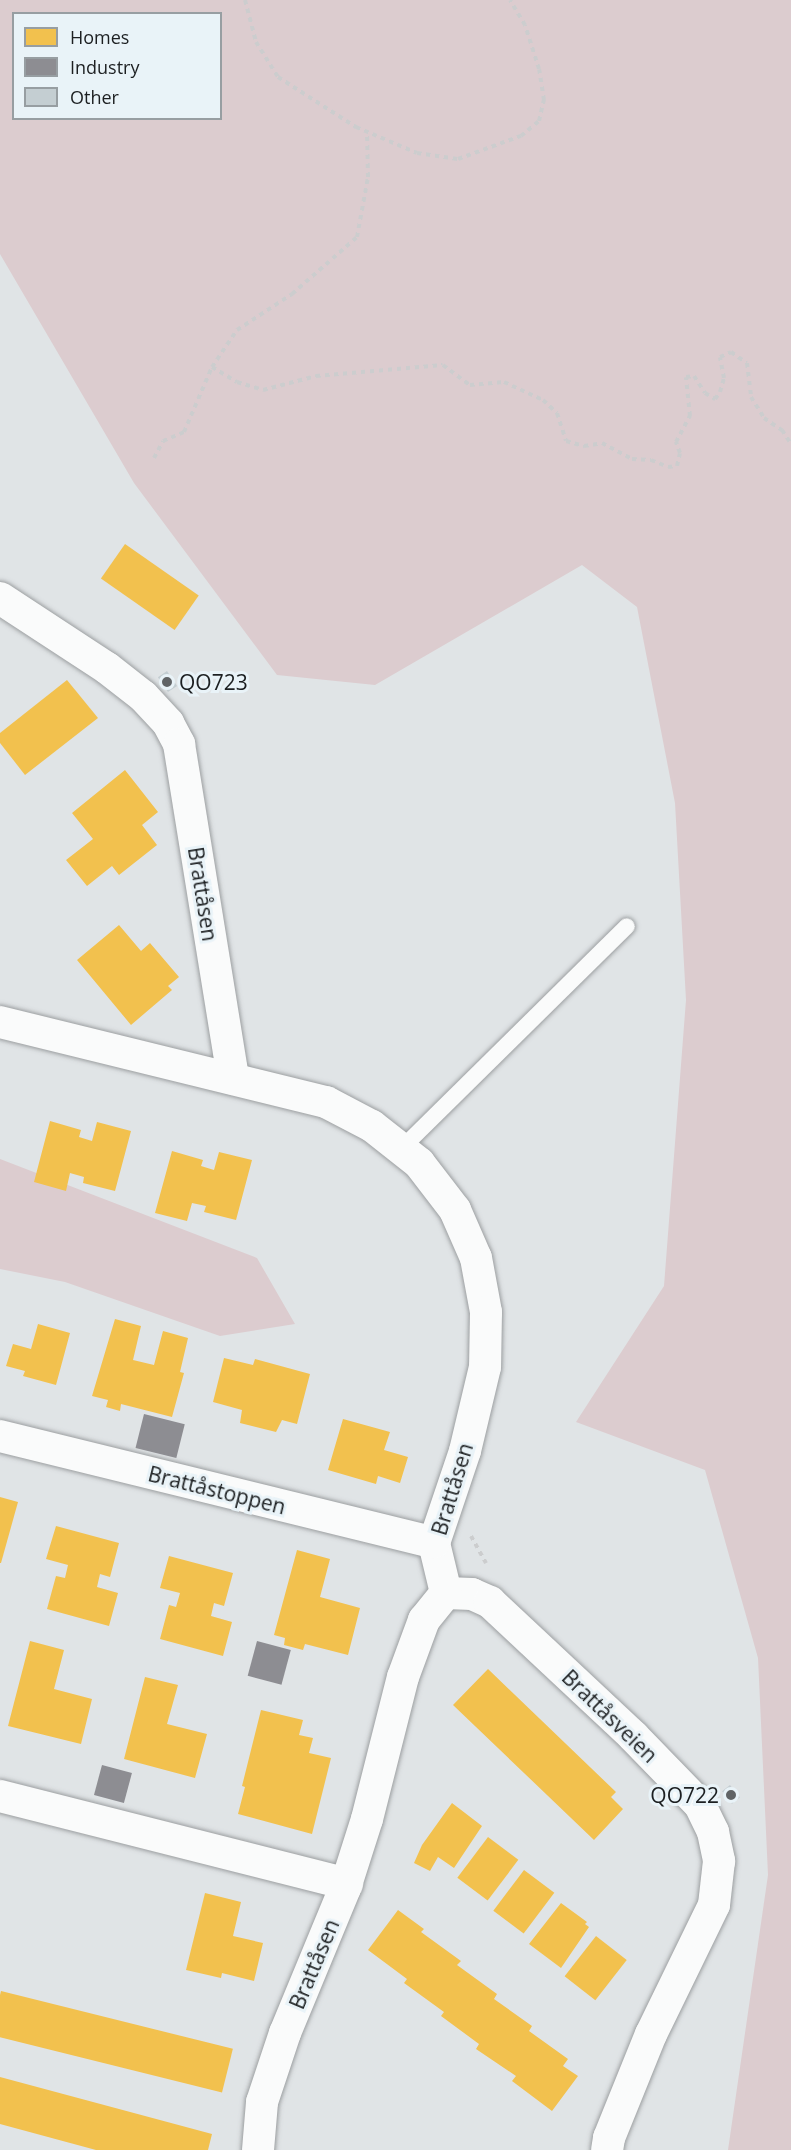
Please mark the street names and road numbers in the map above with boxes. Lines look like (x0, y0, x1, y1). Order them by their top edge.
street label: Brattåsen (183, 845, 223, 943)
street label: Brattåsen (426, 1440, 478, 1538)
street label: Brattåstoppen (146, 1461, 288, 1519)
street label: Brattåsveien (557, 1664, 663, 1768)
street label: Brattåsen (284, 1915, 344, 2013)

